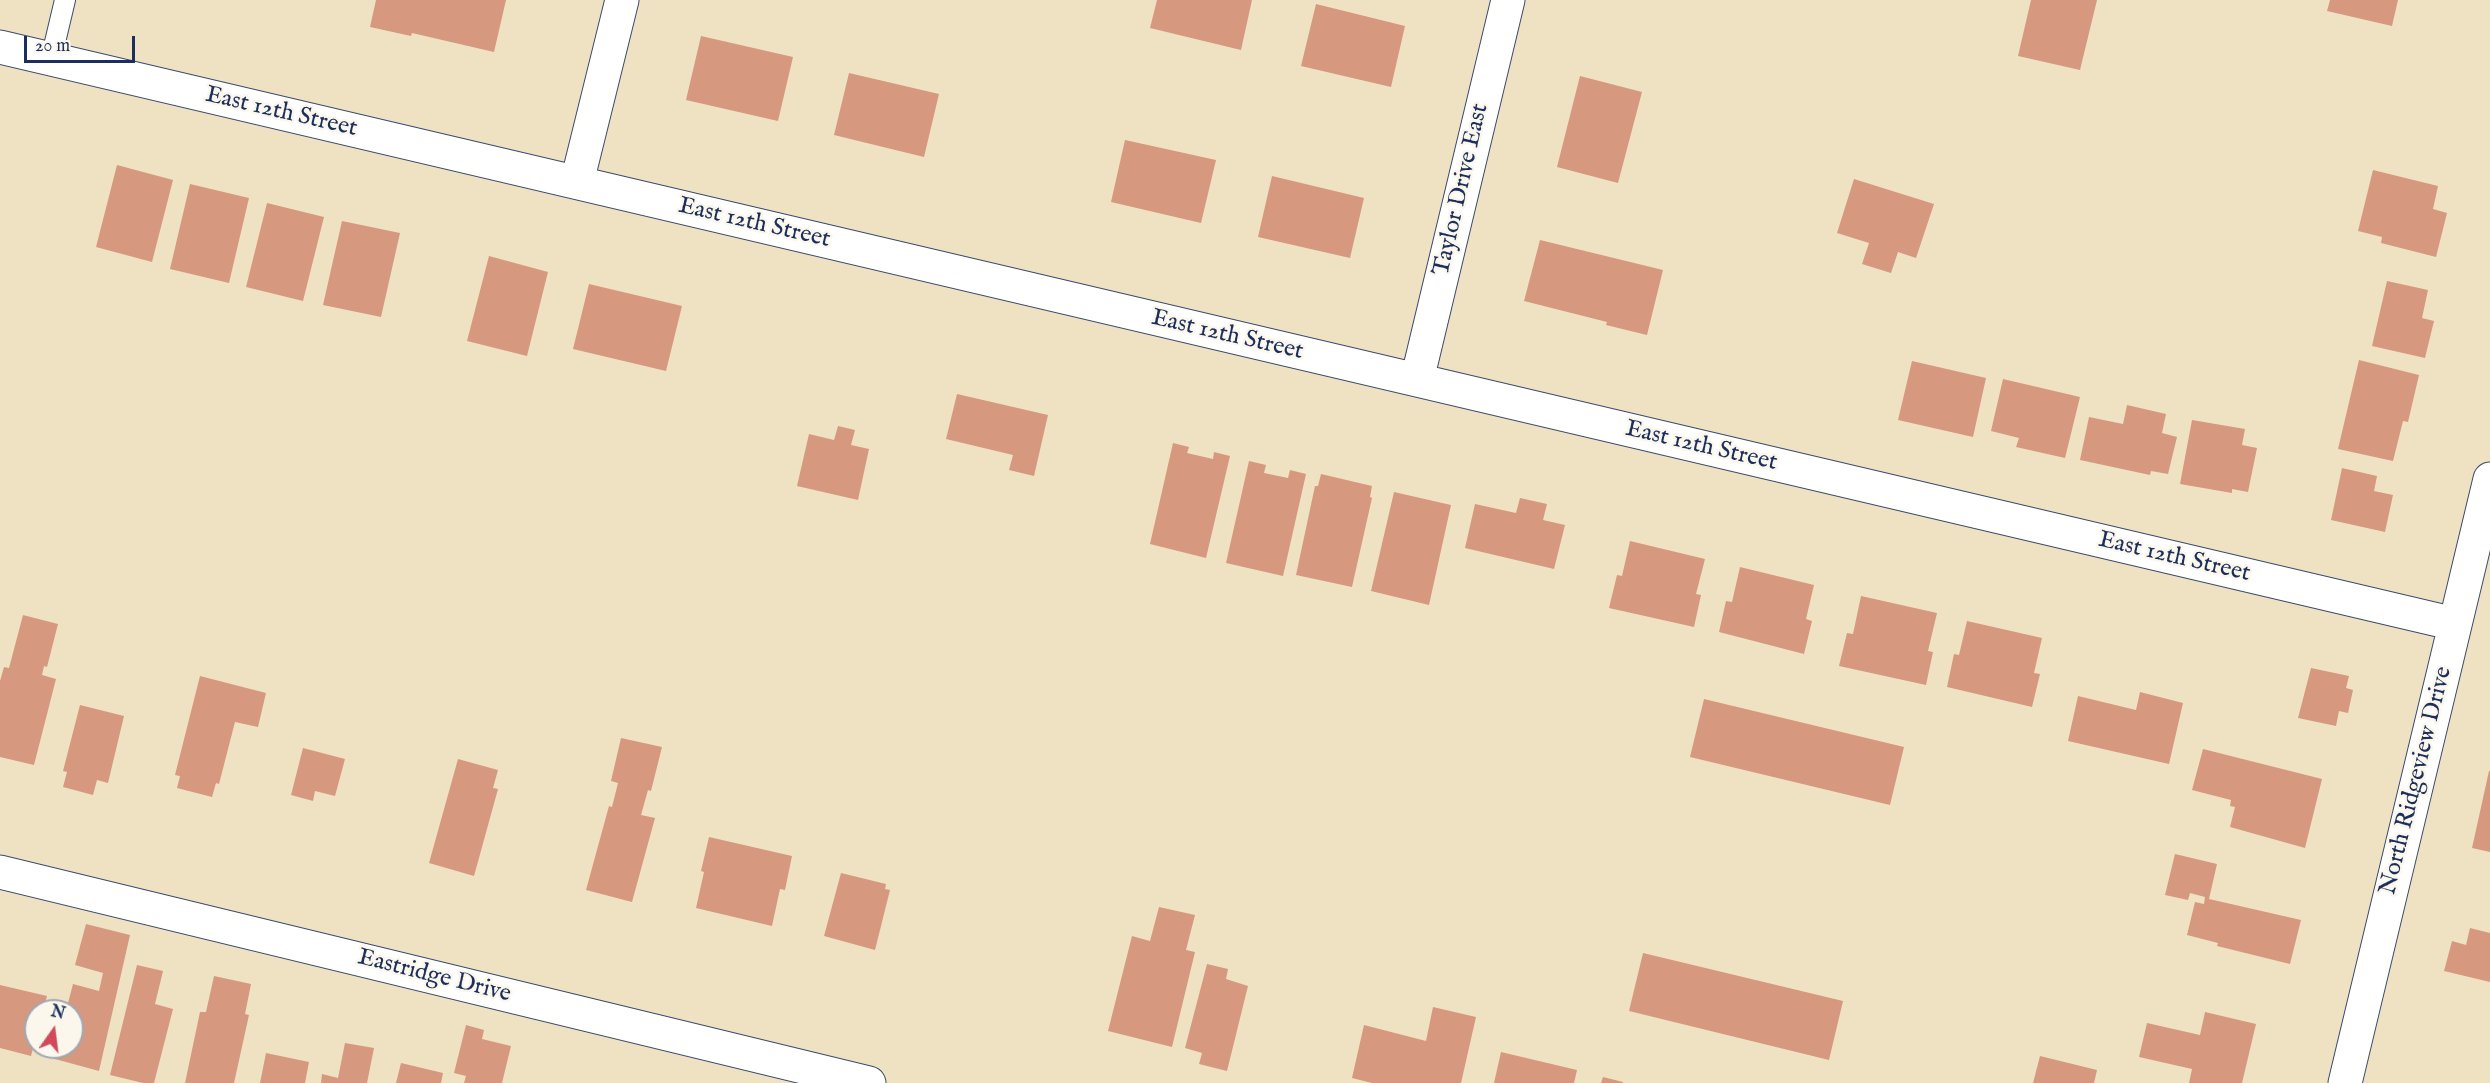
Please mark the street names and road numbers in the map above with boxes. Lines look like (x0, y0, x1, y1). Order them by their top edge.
street label: East 12th Street (202, 82, 360, 144)
street label: Taylor Drive East (1428, 101, 1496, 279)
street label: East 12th Street (675, 193, 833, 255)
street label: East 12th Street (1148, 305, 1306, 367)
street label: East 12th Street (1622, 416, 1780, 478)
street label: East 12th Street (2095, 527, 2253, 589)
street label: North Ridgeview Drive (2375, 664, 2459, 898)
street label: Eastridge Drive (354, 944, 514, 1010)

